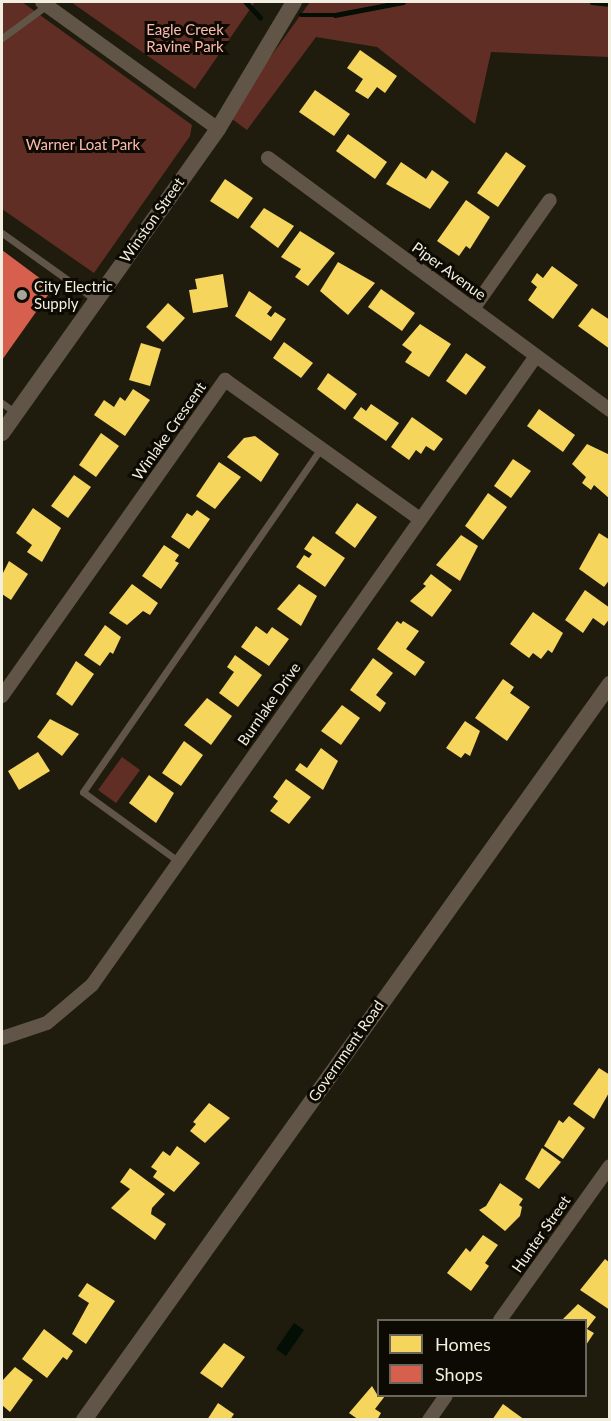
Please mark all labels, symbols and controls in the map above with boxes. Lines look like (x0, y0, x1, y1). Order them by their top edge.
park label: Eagle Creek Ravine Park (146, 20, 224, 55)
park label: Warner Loat Park (26, 136, 140, 154)
street label: Winston Street (116, 174, 188, 266)
street label: Piper Avenue (408, 238, 490, 304)
place label: City Electric Supply (34, 277, 113, 312)
marker: City Electric Supply (15, 288, 29, 302)
street label: Winlake Crescent (128, 379, 210, 483)
street label: Burnlake Drive (234, 659, 304, 749)
street label: Government Road (304, 997, 388, 1105)
street label: Hunter Street (508, 1192, 574, 1276)
legend (377, 1319, 587, 1397)
text: Homes (435, 1333, 491, 1355)
text: Shops (435, 1363, 483, 1385)

